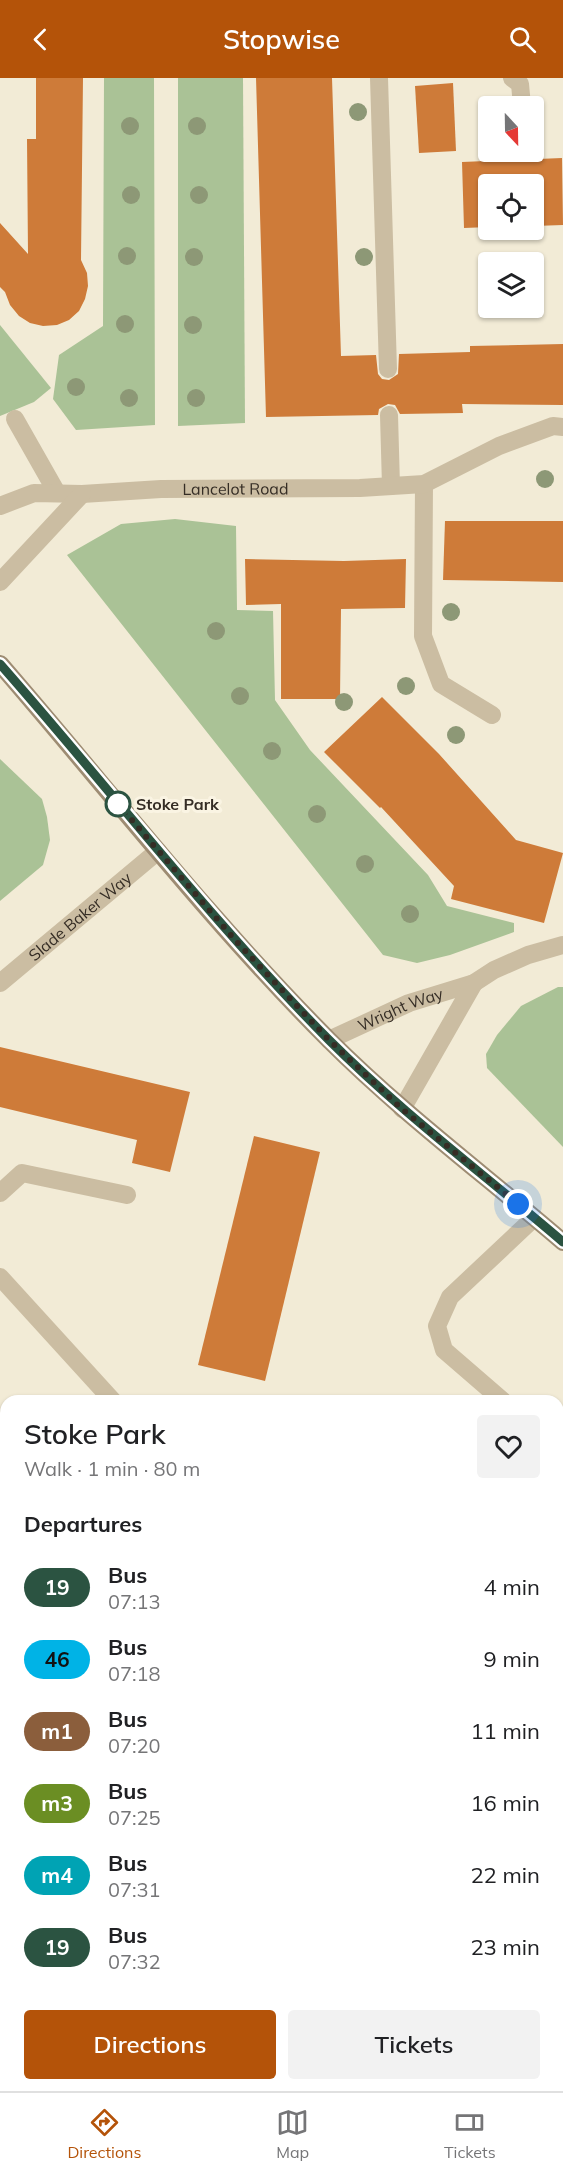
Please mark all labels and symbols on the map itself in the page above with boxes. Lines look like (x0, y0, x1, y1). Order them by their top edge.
north arrow (478, 96, 544, 162)
street label: Lancelot Road (182, 478, 289, 499)
marker: Stoke Park (105, 791, 131, 817)
place label: Stoke Park (136, 794, 220, 814)
street label: Slade Baker Way (24, 867, 136, 965)
street label: Wright Way (355, 983, 446, 1035)
your location (503, 1189, 533, 1219)

